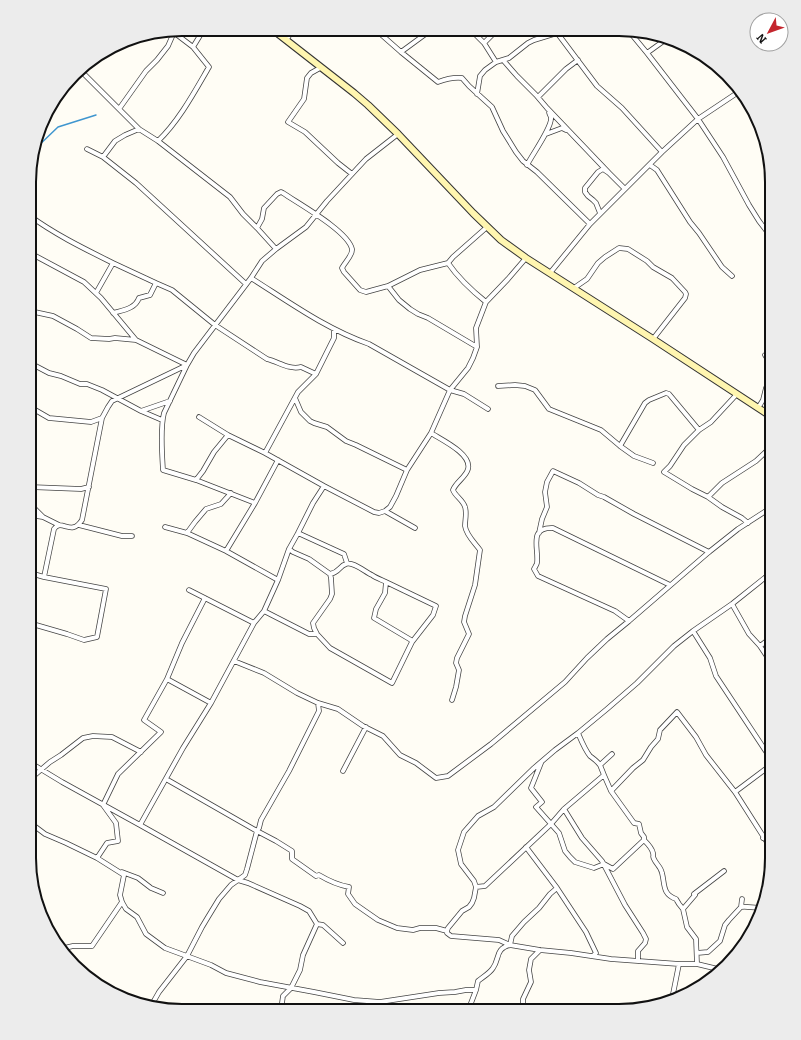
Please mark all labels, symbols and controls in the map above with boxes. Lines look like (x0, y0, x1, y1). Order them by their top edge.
north arrow (749, 12, 789, 52)
text: N (754, 30, 770, 46)

